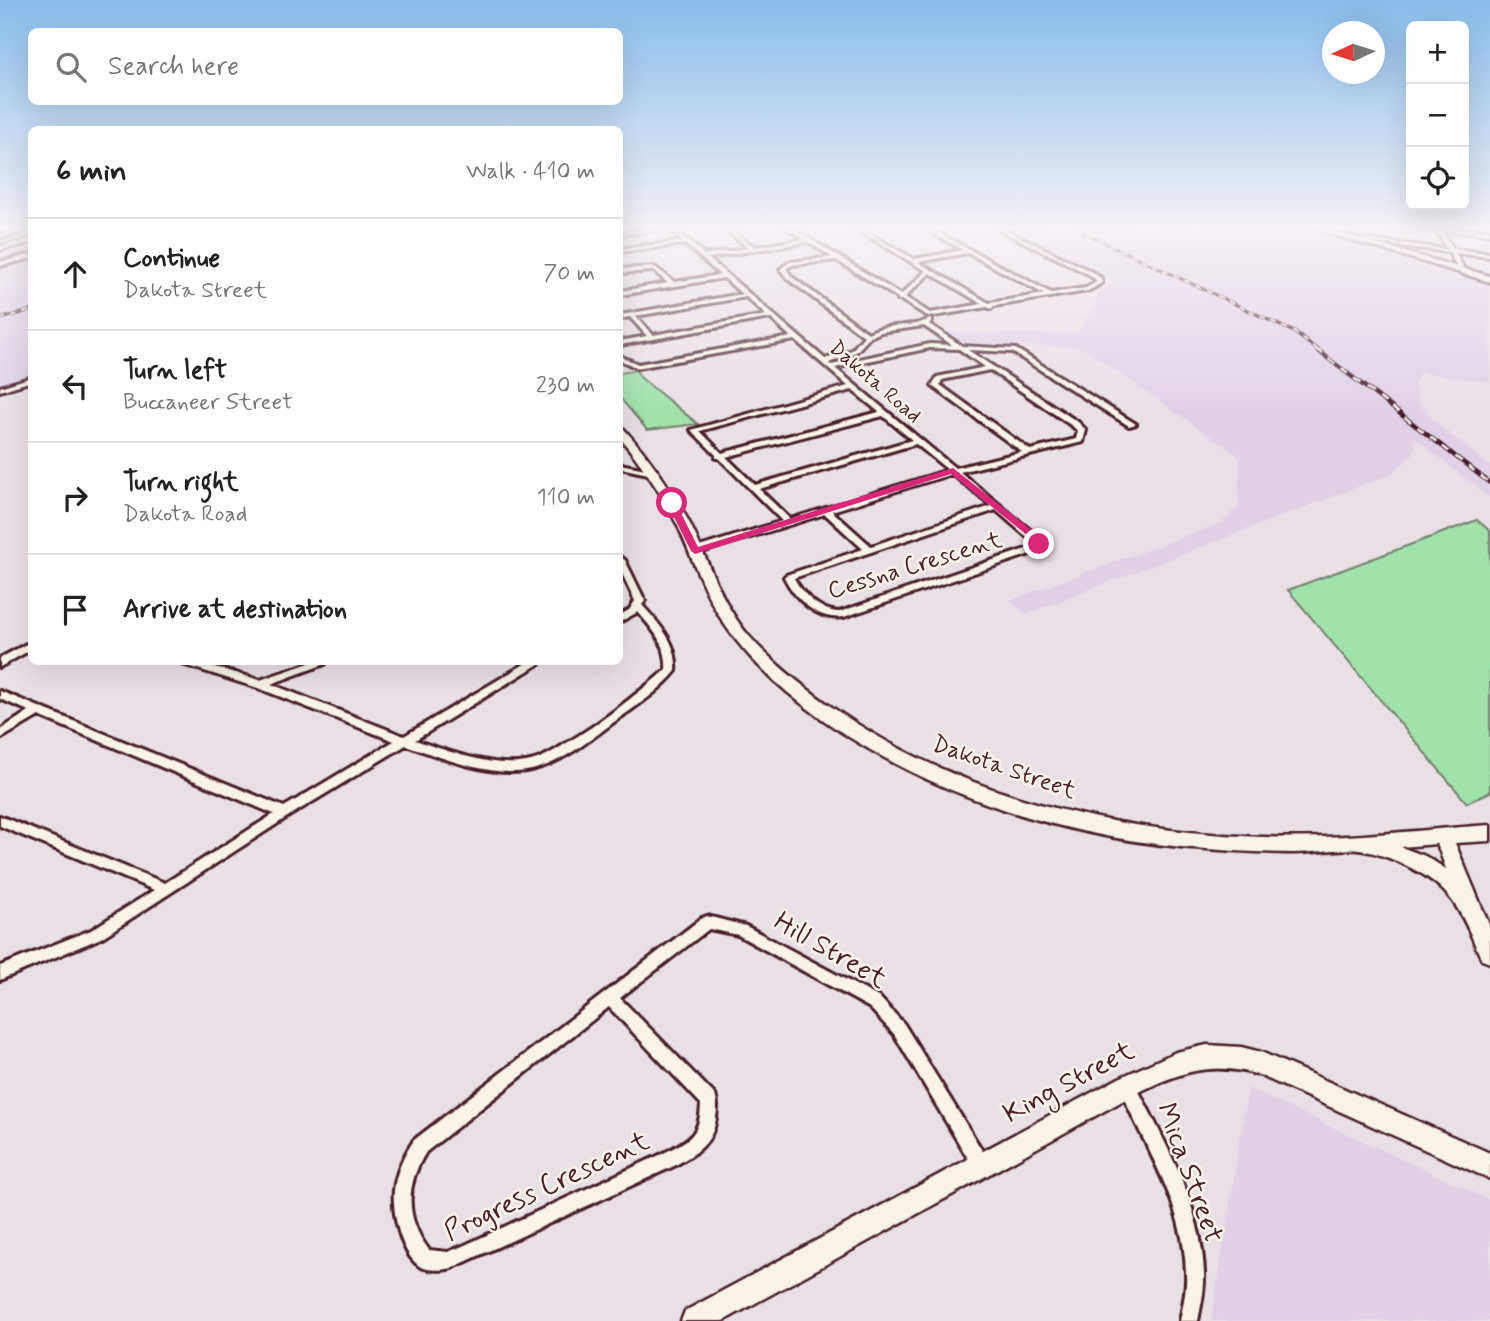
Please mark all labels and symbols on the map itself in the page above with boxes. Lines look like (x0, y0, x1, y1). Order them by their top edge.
north arrow (1322, 21, 1385, 84)
street label: Dakota Road (823, 334, 927, 430)
route start (656, 487, 687, 518)
street label: Cessna Crescent (824, 525, 1006, 607)
route end (1023, 528, 1054, 559)
street label: Dakota Street (928, 729, 1080, 807)
street label: Hill Street (767, 904, 894, 998)
street label: King Street (997, 1033, 1142, 1135)
street label: Mica Street (1147, 1098, 1231, 1248)
street label: Progress Crescent (438, 1123, 656, 1251)

